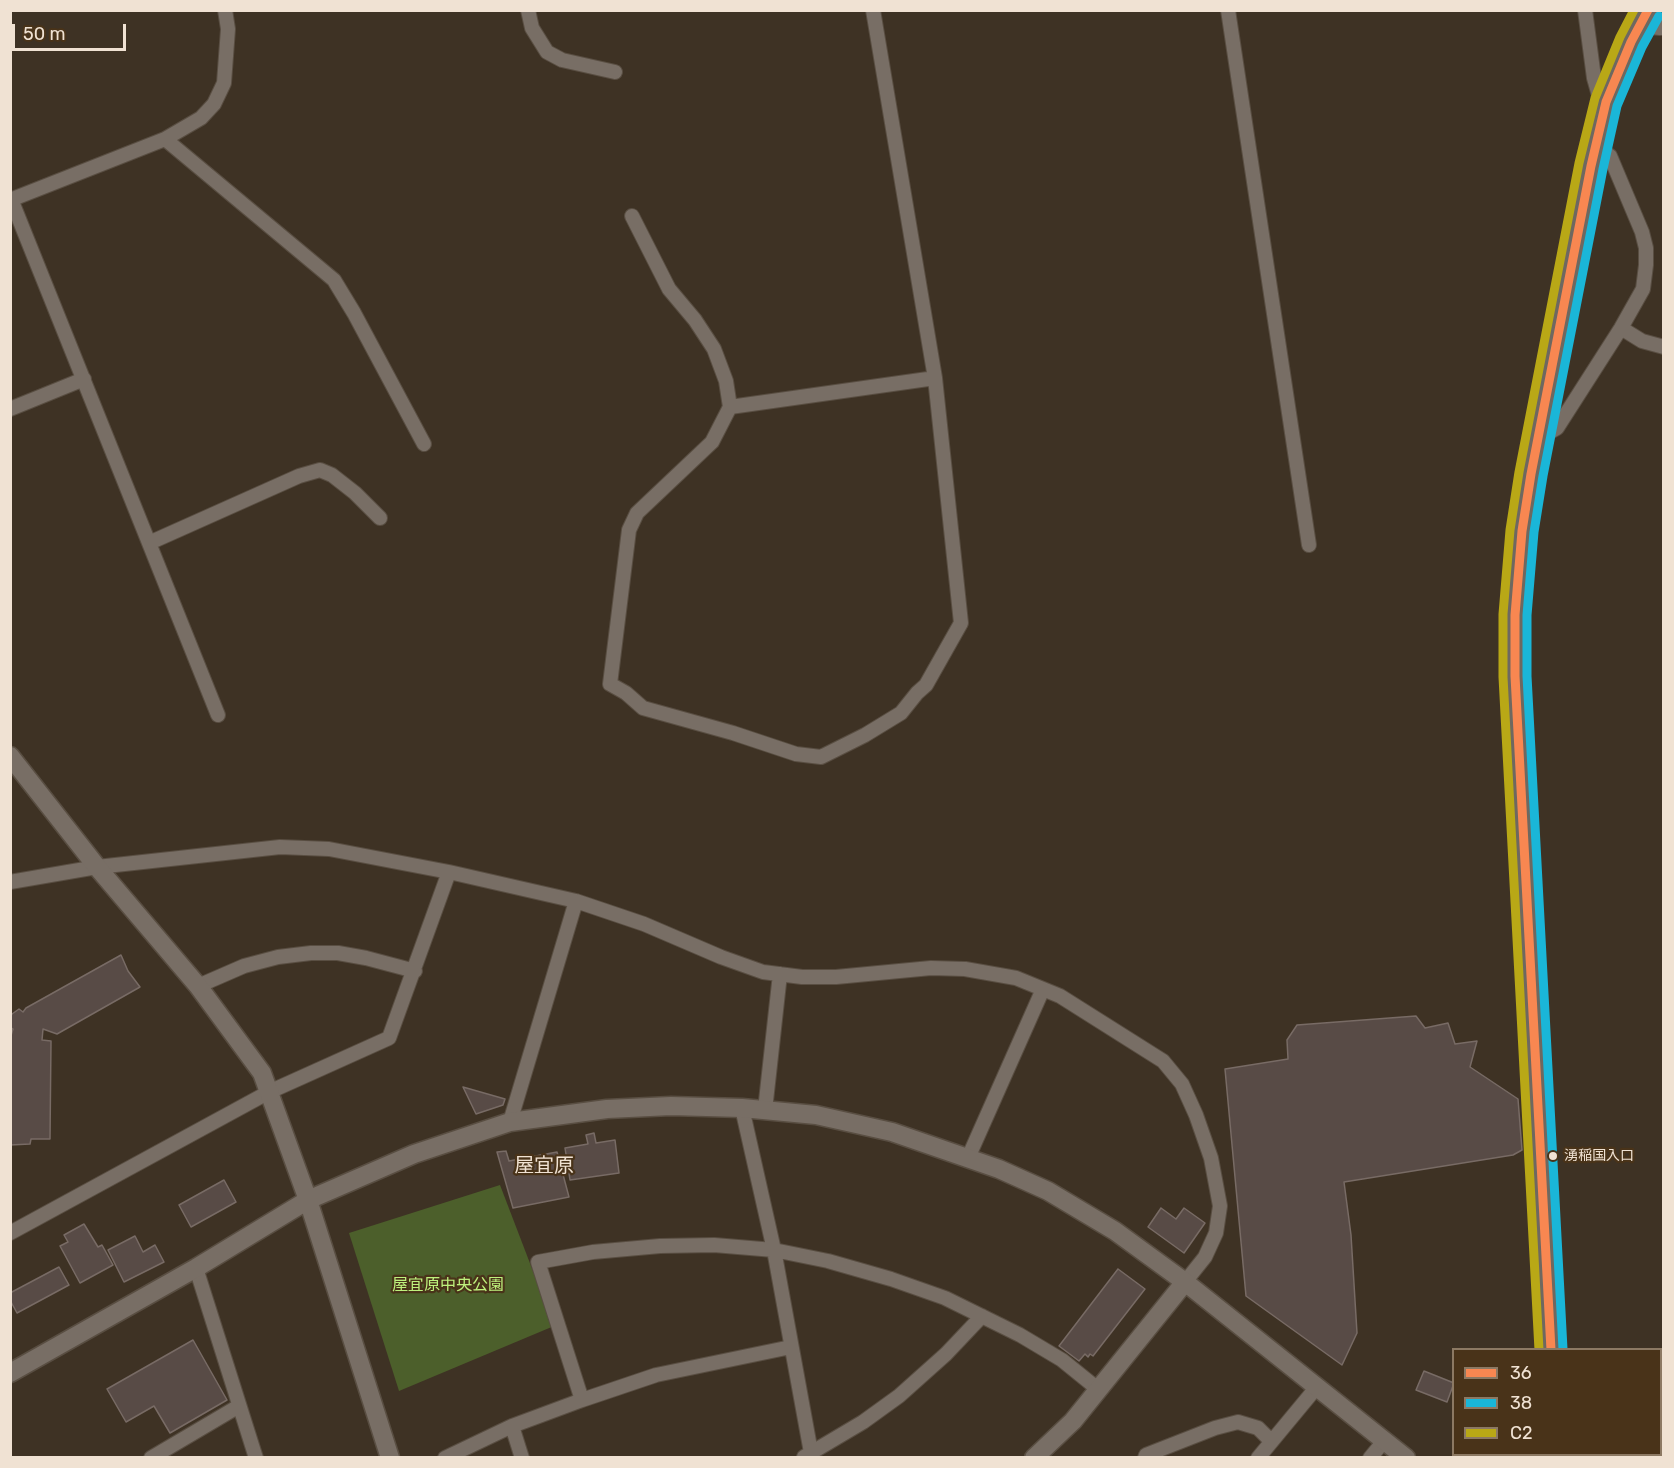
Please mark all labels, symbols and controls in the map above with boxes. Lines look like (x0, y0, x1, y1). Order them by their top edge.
scale bar (15, 12, 129, 50)
text: 50 m (23, 23, 66, 45)
place label: 湧稲国入口 (1564, 1148, 1634, 1164)
marker: 湧稲国入口 (1547, 1150, 1559, 1162)
district label: 屋宜原 (514, 1154, 574, 1178)
park label: 屋宜原中央公園 (392, 1275, 504, 1295)
legend (1452, 1348, 1662, 1456)
text: 36 (1510, 1362, 1532, 1384)
text: 38 (1510, 1392, 1532, 1414)
text: C2 (1510, 1422, 1533, 1444)

